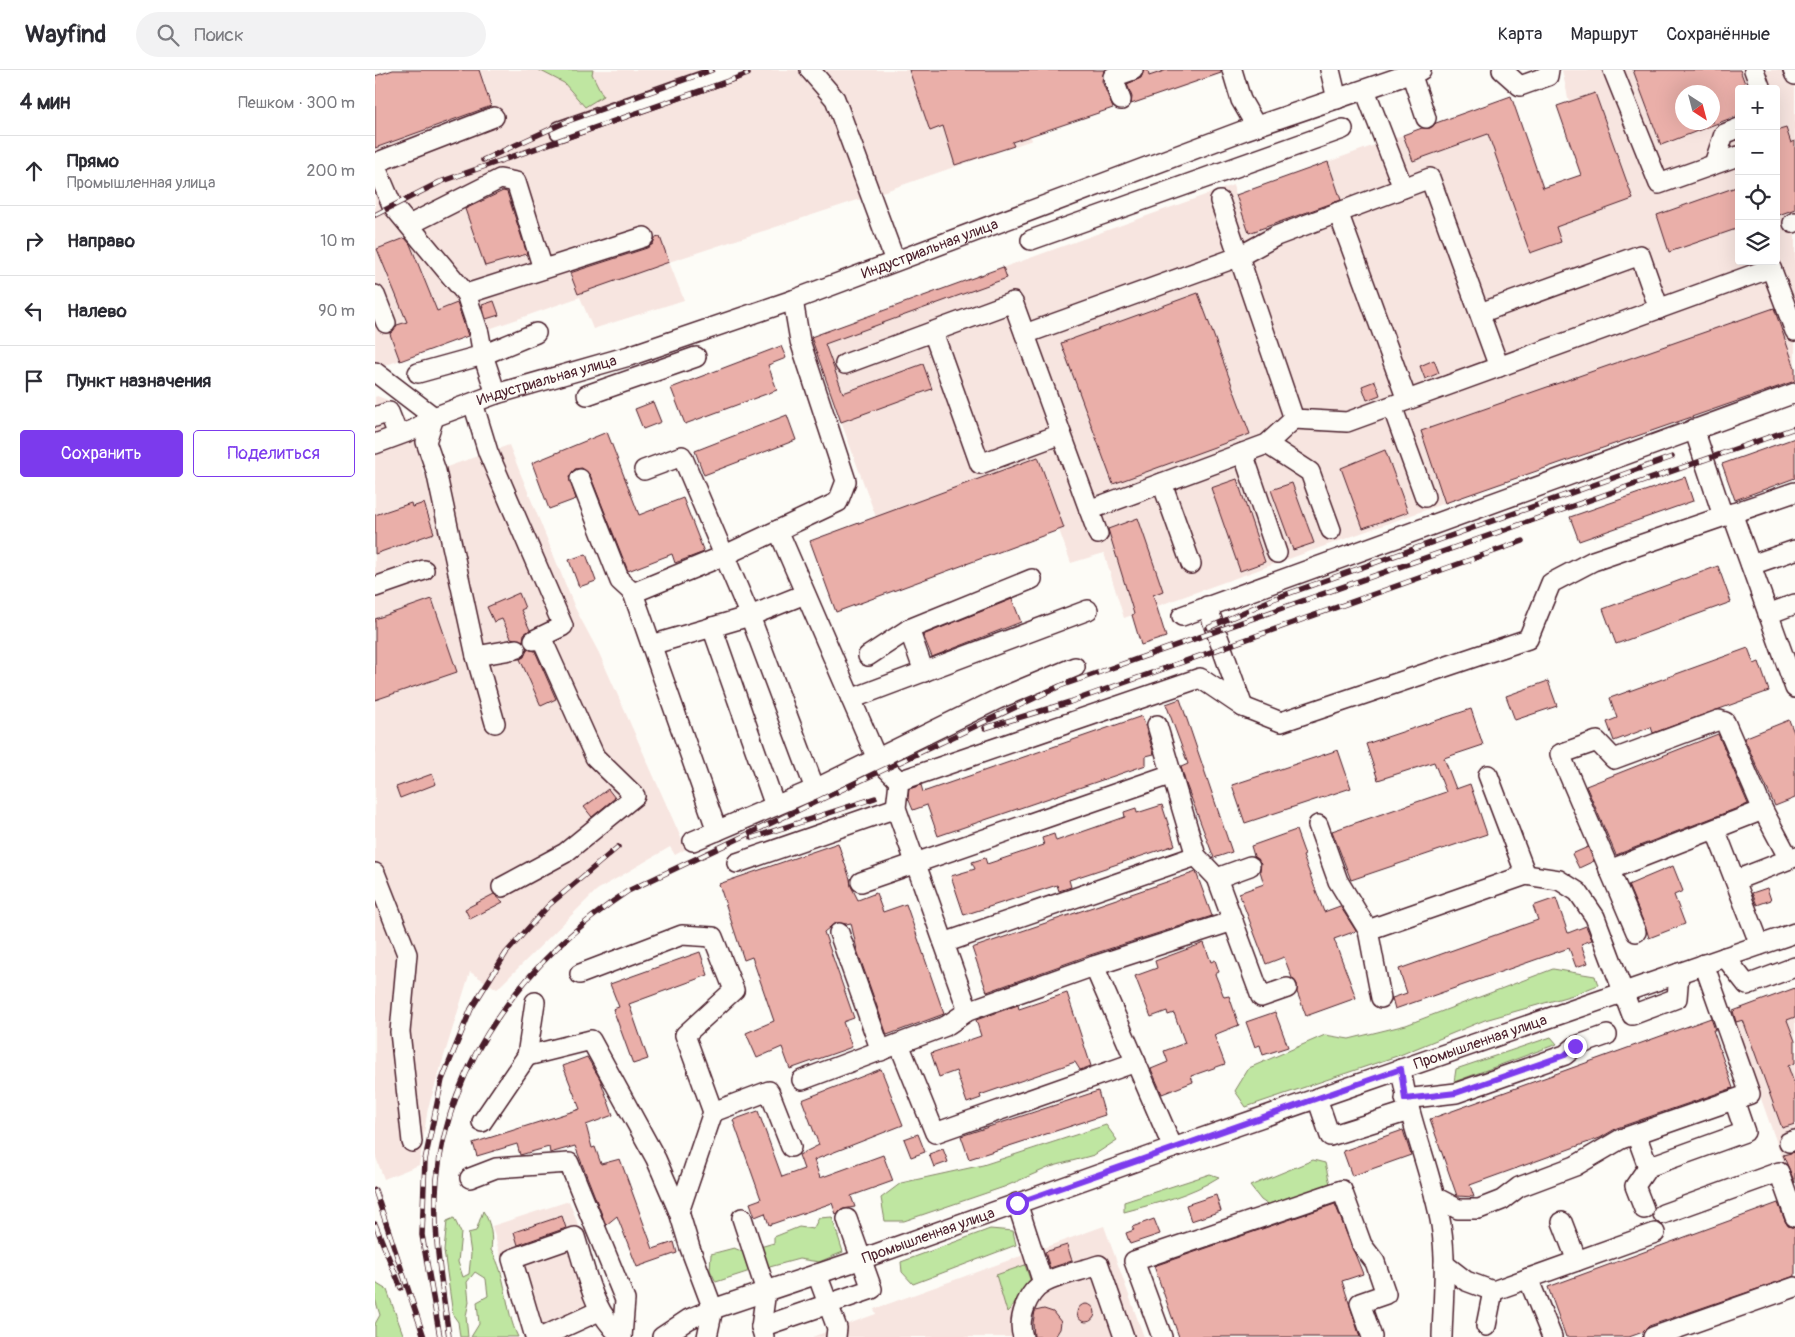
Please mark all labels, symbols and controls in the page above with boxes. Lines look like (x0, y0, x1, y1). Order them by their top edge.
search box (136, 12, 486, 57)
text: Wayfind (25, 20, 106, 49)
icon: search (154, 21, 182, 49)
text: Поиск (194, 23, 244, 47)
text: Карта (1498, 23, 1542, 46)
text: Маршрут (1570, 23, 1638, 46)
text: Сохранённые (1666, 23, 1770, 46)
north arrow (1675, 85, 1720, 130)
map controls (1735, 85, 1780, 265)
button: + (1735, 85, 1780, 130)
text: 4 мин (20, 89, 70, 116)
text: Пешком · 300 m (238, 93, 355, 113)
button: − (1735, 130, 1780, 175)
text: Прямо (67, 149, 119, 173)
icon: ahead (20, 157, 48, 185)
text: 200 m (307, 161, 355, 181)
text: Промышленная улица (67, 173, 215, 193)
button: locate (1735, 175, 1780, 220)
street label: Индустриальная улица (859, 214, 1001, 283)
button: layers (1735, 220, 1780, 265)
icon: right (20, 227, 48, 255)
text: Направо (67, 229, 135, 253)
text: 10 m (320, 231, 355, 251)
icon: left (20, 297, 48, 325)
text: Налево (67, 299, 127, 323)
text: 90 m (318, 301, 355, 321)
street label: Индустриальная улица (474, 351, 619, 410)
icon: arrive (20, 367, 48, 395)
text: Пункт назначения (67, 369, 211, 393)
button: Сохранить (20, 430, 183, 477)
button: Поделиться (193, 430, 355, 477)
street label: Промышленная улица (1411, 1010, 1549, 1074)
route end (1564, 1035, 1587, 1058)
route start (1006, 1192, 1029, 1215)
street label: Промышленная улица (859, 1203, 997, 1268)

